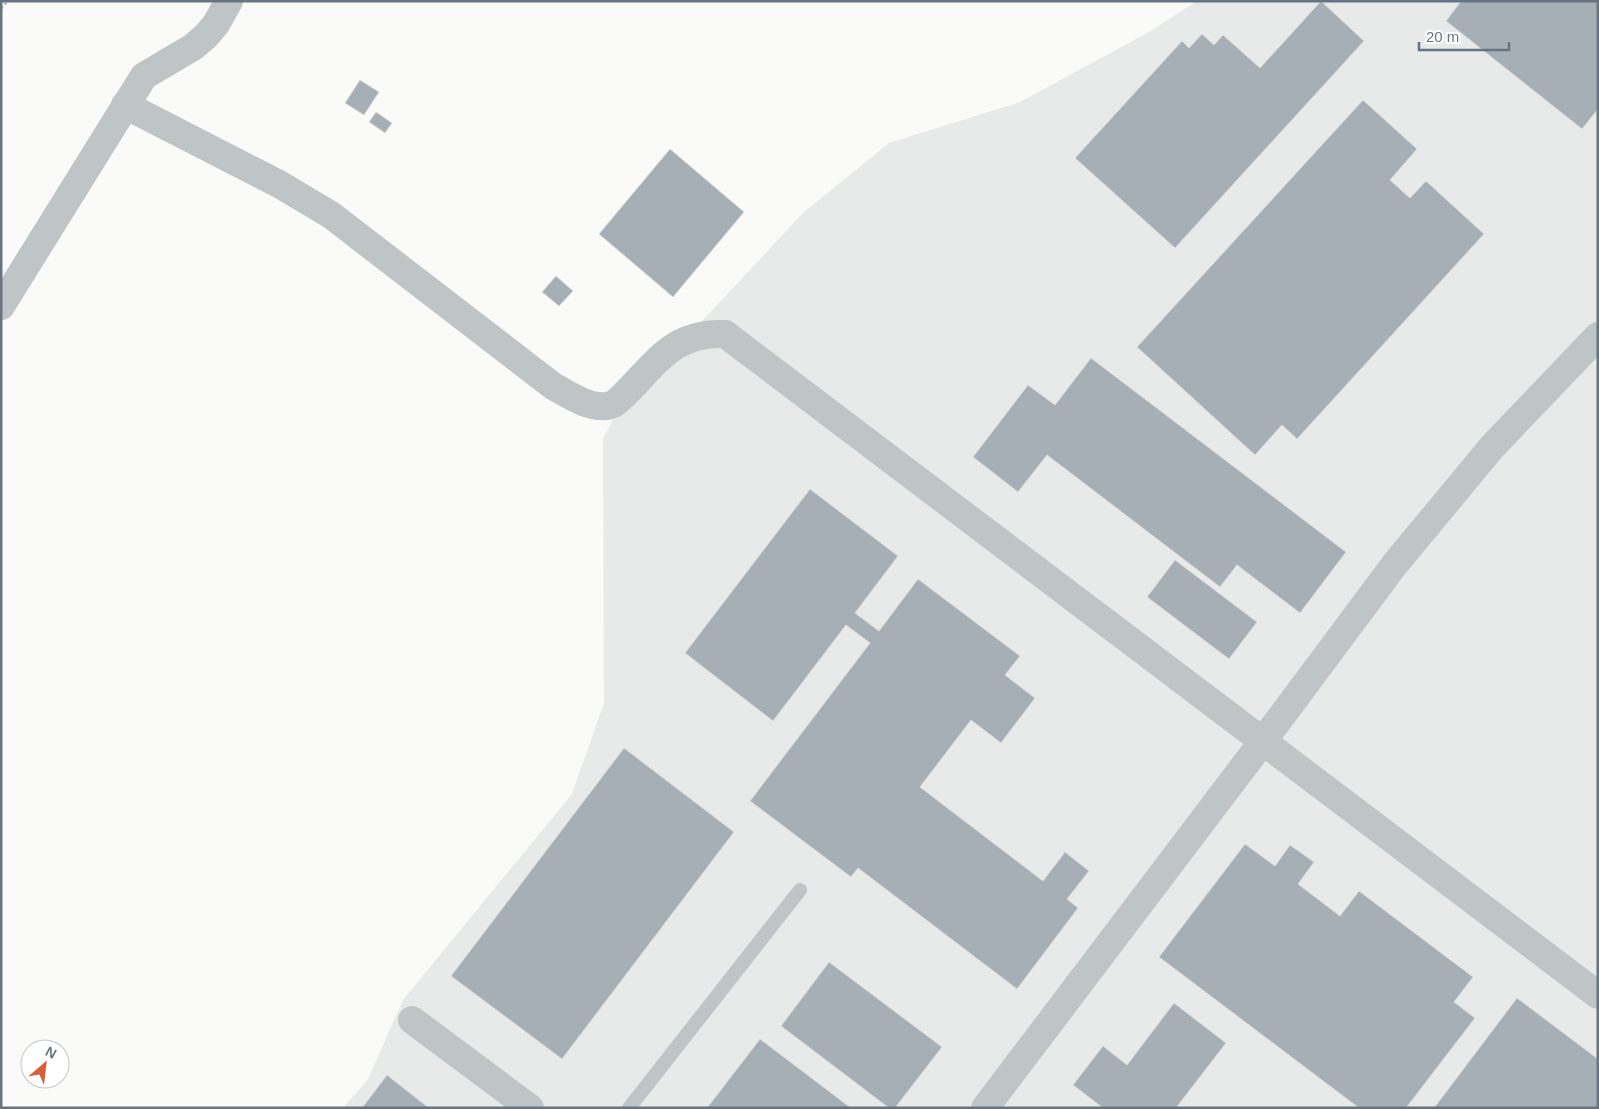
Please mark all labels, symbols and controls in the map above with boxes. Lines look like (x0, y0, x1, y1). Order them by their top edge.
scale bar (1419, 20, 1509, 52)
text: 20 m (1426, 28, 1459, 45)
north arrow (20, 1039, 70, 1089)
text: N (43, 1043, 59, 1062)

